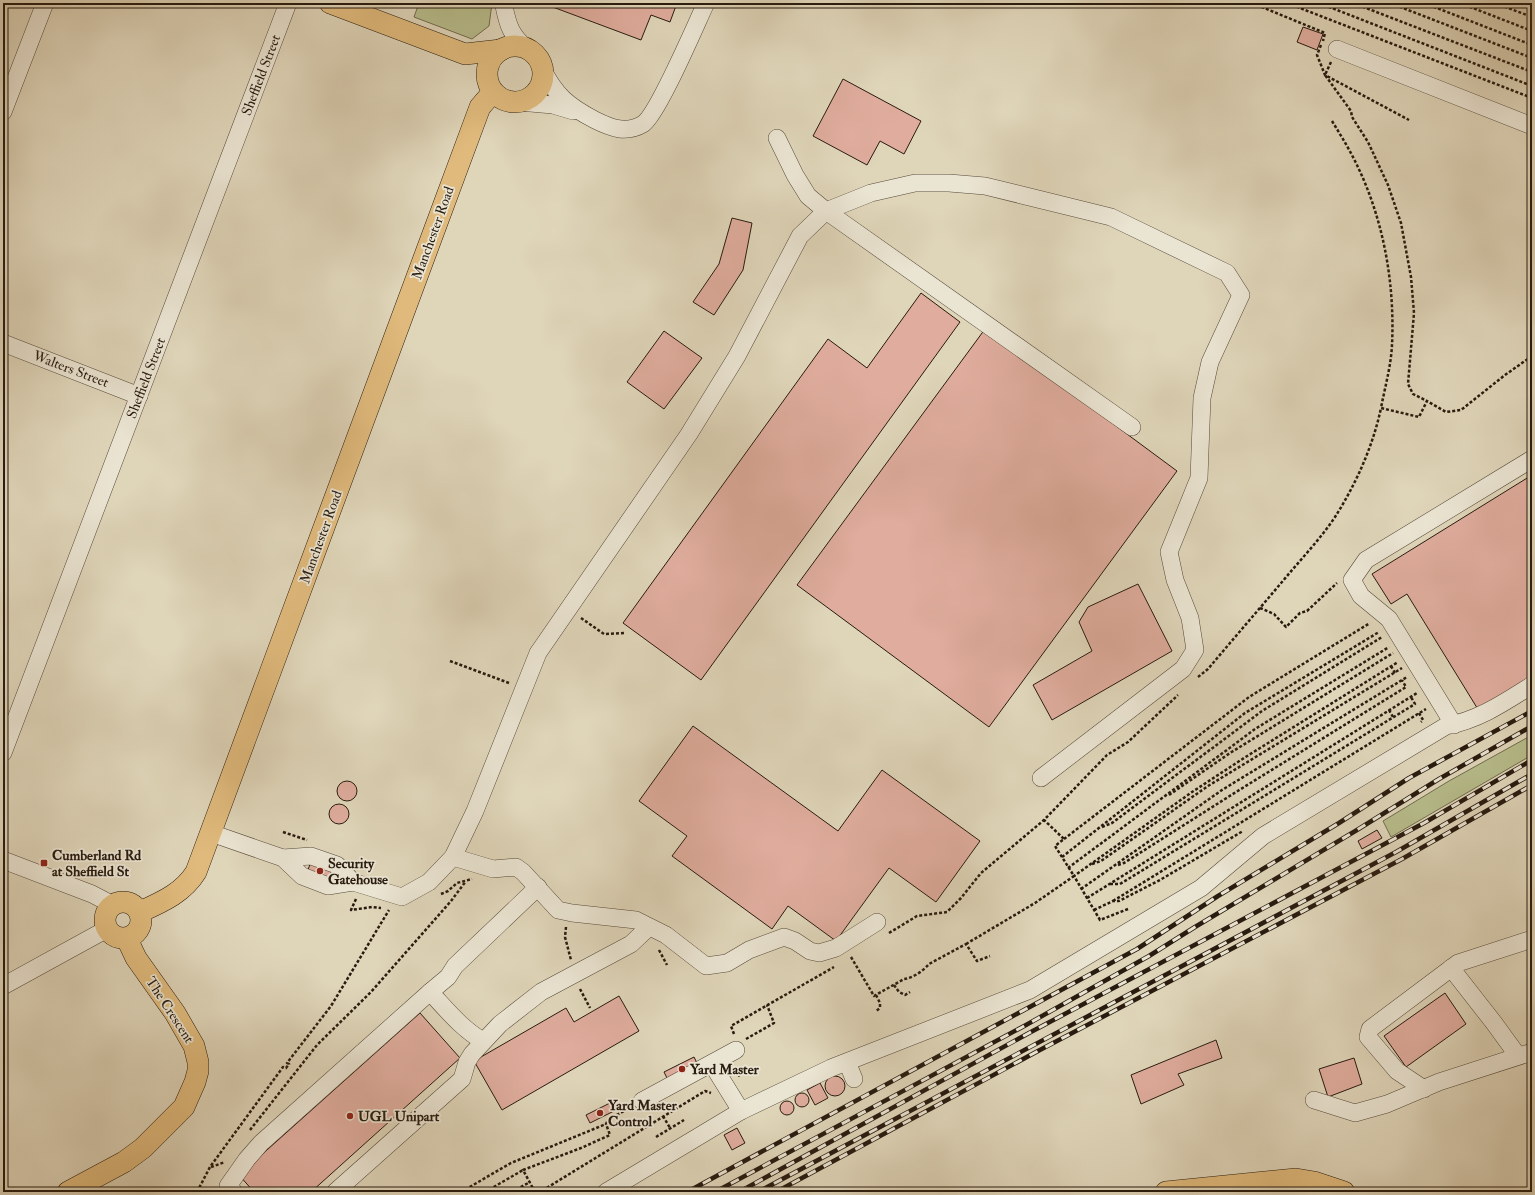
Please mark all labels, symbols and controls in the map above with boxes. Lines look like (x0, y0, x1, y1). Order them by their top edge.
street label: Sheffield Street (238, 32, 284, 118)
street label: Manchester Road (408, 184, 458, 282)
street label: Sheffield Street (123, 335, 169, 421)
street label: Walters Street (30, 346, 112, 391)
street label: Manchester Road (296, 488, 346, 586)
place label: Cumberland Rd at Sheffield St (52, 847, 141, 880)
place label: Security Gatehouse (328, 855, 388, 888)
marker: Cumberland Rd at Sheffield St (39, 858, 49, 868)
marker: Security Gatehouse (315, 866, 325, 876)
street label: The Crescent (142, 974, 198, 1047)
place label: Yard Master (689, 1061, 759, 1078)
marker: Yard Master (677, 1064, 687, 1074)
place label: Yard Master Control (607, 1097, 677, 1130)
place label: UGL Unipart (358, 1108, 440, 1126)
marker: Yard Master Control (595, 1108, 605, 1118)
marker: UGL Unipart (345, 1111, 355, 1121)

